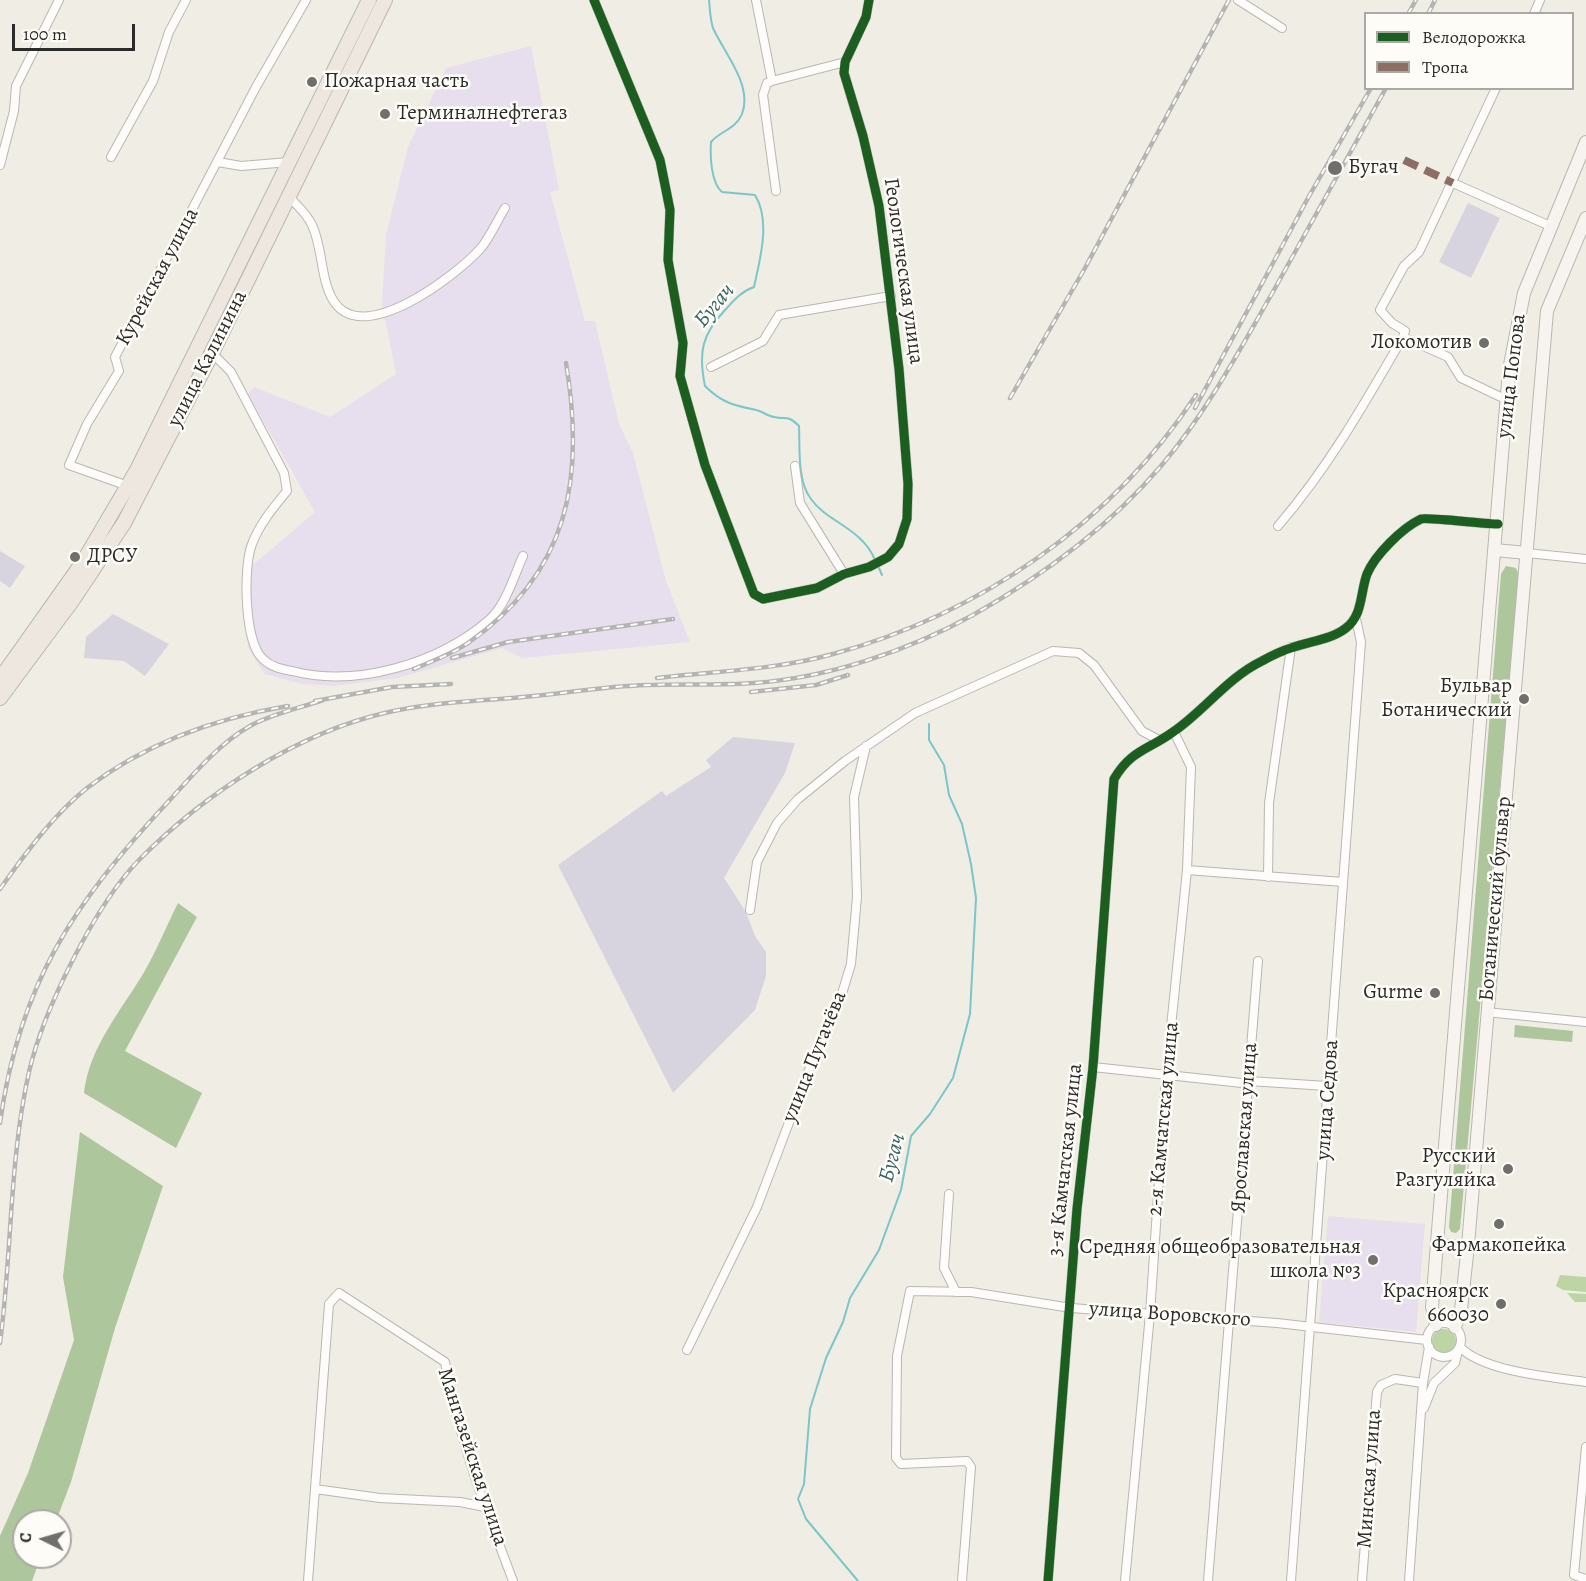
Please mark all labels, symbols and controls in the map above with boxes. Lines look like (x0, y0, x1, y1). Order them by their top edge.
scale bar (15, 12, 138, 50)
legend (1364, 12, 1574, 90)
text: 100 m (23, 22, 67, 46)
text: Велодорожка (1422, 25, 1526, 49)
text: Тропа (1422, 55, 1468, 79)
place label: Пожарная часть (324, 69, 468, 95)
marker: Пожарная часть (305, 75, 319, 89)
place label: Терминалнефтегаз (397, 101, 567, 127)
marker: Терминалнефтегаз (378, 107, 392, 121)
place label: Бугач (1348, 155, 1399, 181)
marker: Бугач (1326, 159, 1344, 177)
street label: Геологическая улица (877, 176, 929, 366)
street label: Курейская улица (111, 204, 205, 350)
water label: Бугач (689, 279, 741, 333)
street label: улица Калинина (163, 287, 253, 431)
street label: улица Попова (1492, 312, 1532, 440)
place label: Локомотив (1371, 330, 1472, 356)
marker: Локомотив (1477, 336, 1491, 350)
place label: ДРСУ (87, 544, 137, 570)
marker: ДРСУ (68, 550, 82, 564)
place label: Бульвар Ботанический (1381, 674, 1512, 724)
marker: Бульвар Ботанический (1517, 692, 1531, 706)
street label: Ботанический бульвар (1474, 795, 1518, 1003)
place label: Gurme (1363, 980, 1423, 1006)
marker: Gurme (1428, 986, 1442, 1000)
street label: улица Пугачёва (777, 988, 853, 1126)
street label: 2-я Камчатская улица (1143, 1021, 1185, 1217)
street label: улица Седова (1311, 1039, 1345, 1161)
street label: Ярославская улица (1226, 1042, 1264, 1214)
street label: 3-я Камчатская улица (1043, 1062, 1089, 1258)
water label: Бугач (874, 1131, 912, 1185)
place label: Русский Разгуляйка (1395, 1144, 1496, 1194)
marker: Русский Разгуляйка (1501, 1162, 1515, 1176)
marker: Фармакопейка (1492, 1217, 1506, 1231)
place label: Фармакопейка (1432, 1233, 1566, 1259)
place label: Средняя общеобразовательная школа №3 (1080, 1235, 1361, 1285)
marker: Средняя общеобразовательная школа №3 (1366, 1253, 1380, 1267)
place label: Красноярск 660030 (1383, 1279, 1489, 1329)
street label: улица Воровского (1088, 1297, 1252, 1333)
marker: Красноярск 660030 (1494, 1297, 1508, 1311)
street label: Мангазейская улица (431, 1365, 513, 1549)
street label: Минская улица (1353, 1409, 1387, 1549)
north arrow (12, 1509, 72, 1569)
text: С (15, 1532, 37, 1543)

